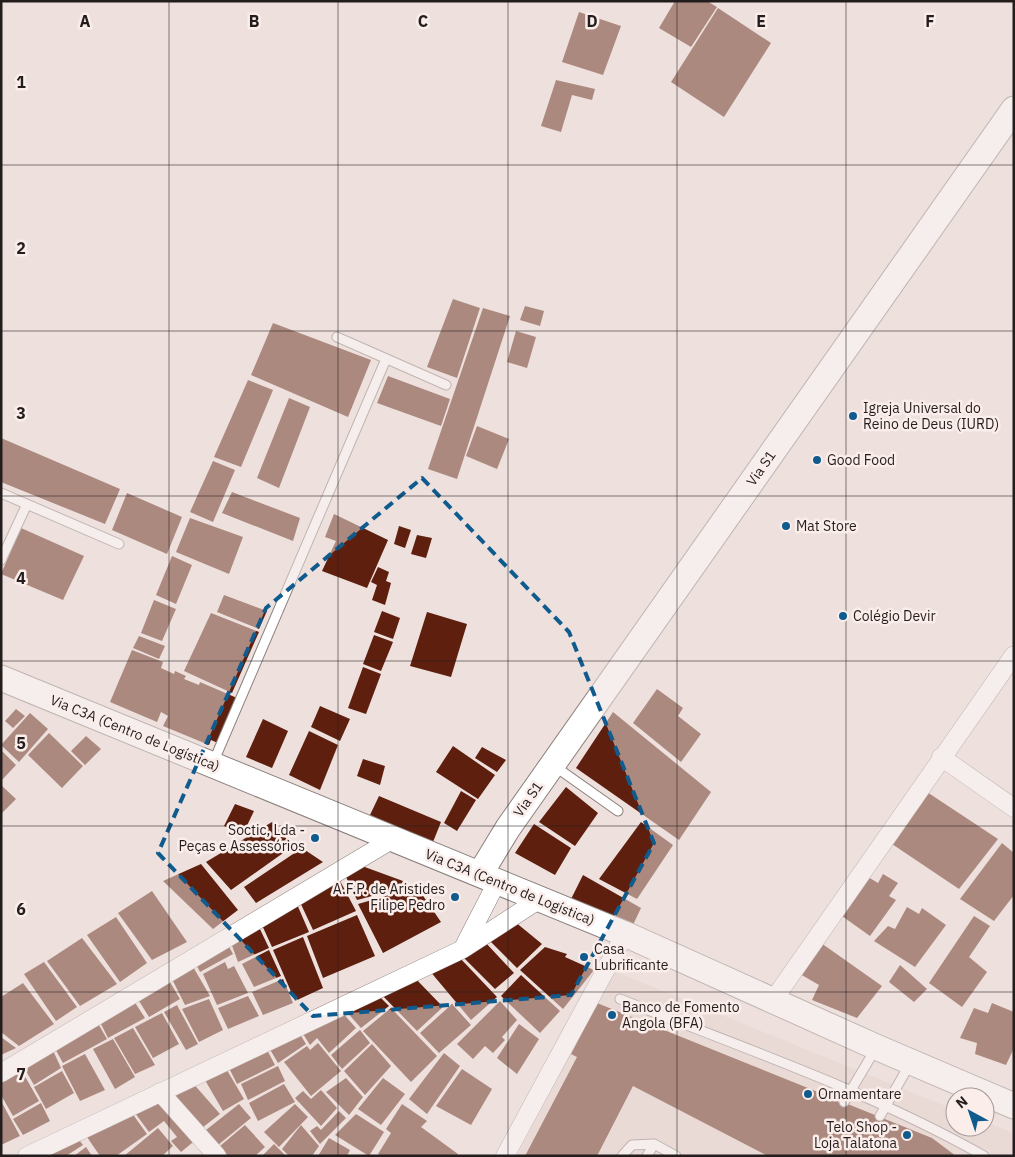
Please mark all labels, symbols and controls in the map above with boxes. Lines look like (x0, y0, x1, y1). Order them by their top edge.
text: A (80, 11, 91, 31)
text: B (249, 11, 260, 31)
text: C (418, 11, 428, 31)
text: D (586, 11, 598, 31)
text: E (756, 11, 766, 31)
text: F (925, 11, 935, 31)
text: 1 (16, 72, 26, 92)
text: 2 (16, 238, 26, 258)
place label: Igreja Universal do Reino de Deus (IURD) (863, 399, 999, 433)
text: 3 (16, 403, 26, 423)
marker: Igreja Universal do Reino de Deus (IURD) (847, 410, 859, 422)
street label: Via S1 (742, 447, 780, 489)
place label: Good Food (827, 451, 895, 469)
marker: Good Food (811, 454, 823, 466)
place label: Mat Store (796, 517, 857, 535)
marker: Mat Store (780, 520, 792, 532)
text: 4 (16, 568, 26, 588)
place label: Colégio Devir (853, 607, 936, 625)
marker: Colégio Devir (837, 610, 849, 622)
street label: Via C3A (Centro de Logística) (48, 691, 222, 775)
text: 5 (16, 733, 26, 753)
street label: Via S1 (509, 778, 547, 820)
place label: Soctic, Lda - Peças e Assessórios (179, 821, 305, 855)
marker: Soctic, Lda - Peças e Assessórios (309, 832, 321, 844)
street label: Via C3A (Centro de Logística) (423, 845, 597, 929)
place label: A.F.P. de Aristides Filipe Pedro (333, 880, 445, 914)
marker: A.F.P. de Aristides Filipe Pedro (449, 891, 461, 903)
text: 6 (16, 899, 26, 919)
place label: Casa Lubrificante (594, 940, 669, 974)
marker: Casa Lubrificante (578, 951, 590, 963)
place label: Banco de Fomento Angola (BFA) (622, 998, 740, 1032)
marker: Banco de Fomento Angola (BFA) (606, 1009, 618, 1021)
text: 7 (16, 1064, 26, 1084)
place label: Ornamentare (818, 1085, 902, 1103)
north arrow (945, 1087, 995, 1137)
marker: Ornamentare (802, 1088, 814, 1100)
text: N (952, 1092, 971, 1112)
place label: Telo Shop - Loja Talatona (814, 1118, 898, 1152)
marker: Telo Shop - Loja Talatona (901, 1129, 913, 1141)

